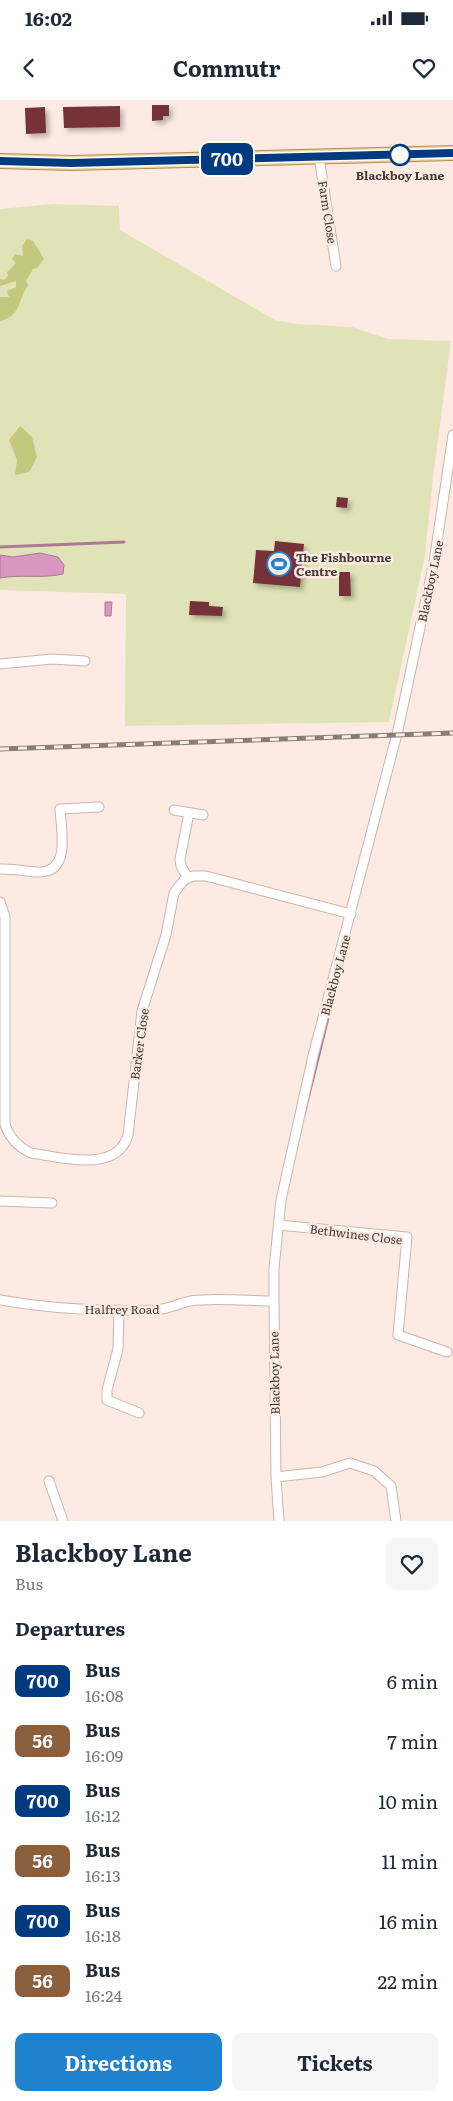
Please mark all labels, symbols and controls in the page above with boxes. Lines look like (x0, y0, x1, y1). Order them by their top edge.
text: 16:02 (25, 4, 72, 32)
text: Commutr (173, 51, 280, 84)
icon: back (15, 54, 43, 82)
icon: heart (410, 54, 438, 82)
line badge: 700 (198, 143, 256, 175)
marker: Blackboy Lane (389, 144, 411, 166)
text: 700 (211, 145, 243, 172)
place label: Blackboy Lane (356, 166, 444, 184)
street label: Farm Close (314, 179, 342, 245)
street label: Blackboy Lane (413, 538, 447, 624)
place label: The Fishbourne Centre (296, 548, 392, 580)
sports icon: The Fishbourne Centre (266, 551, 292, 577)
street label: Blackboy Lane (316, 933, 354, 1017)
street label: Barker Close (125, 1007, 153, 1081)
street label: Bethwines Close (309, 1219, 403, 1249)
street label: Halfrey Road (84, 1300, 160, 1318)
street label: Blackboy Lane (264, 1331, 284, 1415)
text: Blackboy Lane (15, 1534, 192, 1569)
button: heart (386, 1538, 438, 1590)
text: Bus (15, 1571, 43, 1595)
text: Departures (15, 1614, 125, 1642)
text: Bus (85, 1655, 120, 1683)
text: 700 (27, 1667, 58, 1694)
text: 6 min (387, 1667, 438, 1695)
text: 16:08 (85, 1683, 124, 1707)
text: Bus (85, 1715, 120, 1743)
text: 56 (32, 1727, 53, 1754)
text: 7 min (387, 1727, 438, 1755)
text: 16:09 (85, 1743, 123, 1767)
text: Bus (85, 1775, 120, 1803)
text: 700 (27, 1787, 58, 1814)
text: 10 min (378, 1787, 438, 1815)
text: 16:12 (85, 1803, 120, 1827)
text: Bus (85, 1835, 120, 1863)
text: 56 (32, 1847, 53, 1874)
text: 11 min (381, 1847, 438, 1875)
text: 16:13 (85, 1863, 121, 1887)
text: Bus (85, 1895, 120, 1923)
text: 700 (27, 1907, 58, 1934)
text: 16 min (379, 1907, 438, 1935)
text: 16:18 (85, 1923, 121, 1947)
text: Bus (85, 1955, 120, 1983)
text: 56 (32, 1967, 53, 1994)
text: 22 min (378, 1967, 438, 1995)
text: 16:24 (85, 1983, 122, 2007)
button: Directions (15, 2033, 222, 2091)
button: Tickets (232, 2033, 438, 2091)

